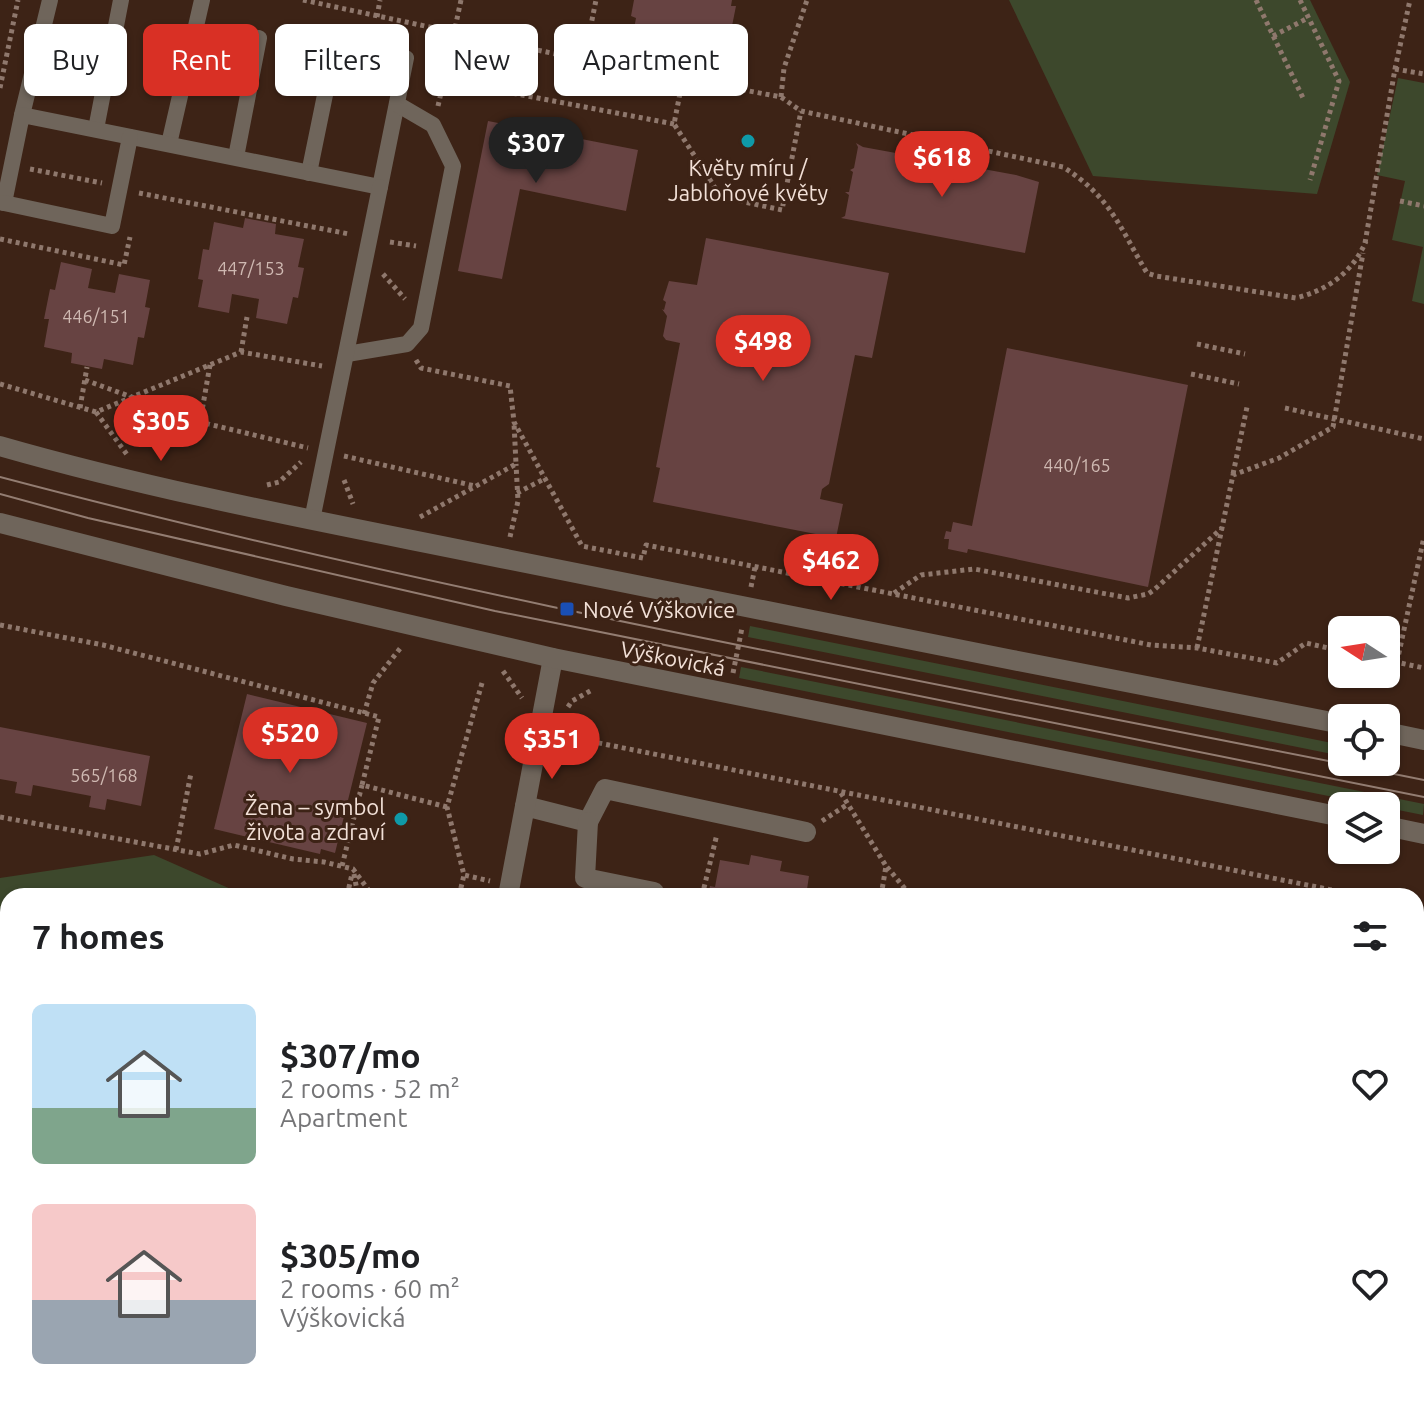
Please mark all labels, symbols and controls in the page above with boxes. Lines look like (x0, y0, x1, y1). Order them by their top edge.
chip: Buy (24, 24, 127, 96)
chip: Rent (143, 24, 259, 96)
chip: Filters (275, 24, 409, 96)
chip: New (425, 24, 538, 96)
chip: Apartment (554, 24, 748, 96)
pin: $307 (489, 117, 583, 185)
text: $307 (507, 128, 565, 157)
pin: $618 (895, 131, 989, 199)
marker: Květy míru / Jabloňové květy (739, 132, 757, 150)
text: $618 (913, 142, 971, 171)
place label: Květy míru / Jabloňové květy (668, 155, 828, 205)
house number: 447/153 (217, 258, 285, 278)
house number: 446/151 (62, 306, 130, 326)
pin: $498 (716, 315, 810, 383)
text: $498 (734, 326, 792, 355)
pin: $305 (114, 395, 208, 463)
text: $305 (132, 406, 190, 435)
house number: 440/165 (1043, 455, 1111, 475)
pin: $462 (784, 534, 878, 602)
text: $462 (802, 545, 860, 574)
place label: Nové Výškovice (583, 597, 735, 622)
marker: Nové Výškovice (558, 600, 576, 618)
north arrow (1328, 616, 1400, 688)
map controls (1328, 616, 1400, 864)
street label: Výškovická (618, 636, 728, 680)
button: locate (1328, 704, 1400, 776)
pin: $520 (243, 707, 337, 775)
pin: $351 (505, 713, 599, 781)
text: $520 (261, 718, 319, 747)
text: $351 (523, 724, 581, 753)
house number: 565/168 (70, 765, 138, 785)
button: layers (1328, 792, 1400, 864)
place label: Žena – symbol života a zdraví (245, 793, 386, 844)
marker: Žena – symbol života a zdraví (392, 810, 410, 828)
icon: filters (1348, 914, 1392, 958)
text: 7 homes (32, 917, 165, 955)
icon: home (96, 1036, 192, 1132)
text: $307/mo (280, 1036, 421, 1074)
icon: heart (1348, 1062, 1392, 1106)
text: 2 rooms · 52 m² (280, 1074, 460, 1103)
text: Apartment (280, 1103, 407, 1132)
icon: home (96, 1236, 192, 1332)
text: $305/mo (280, 1236, 421, 1274)
icon: heart (1348, 1262, 1392, 1306)
text: 2 rooms · 60 m² (280, 1274, 460, 1303)
text: Výškovická (280, 1303, 406, 1332)

